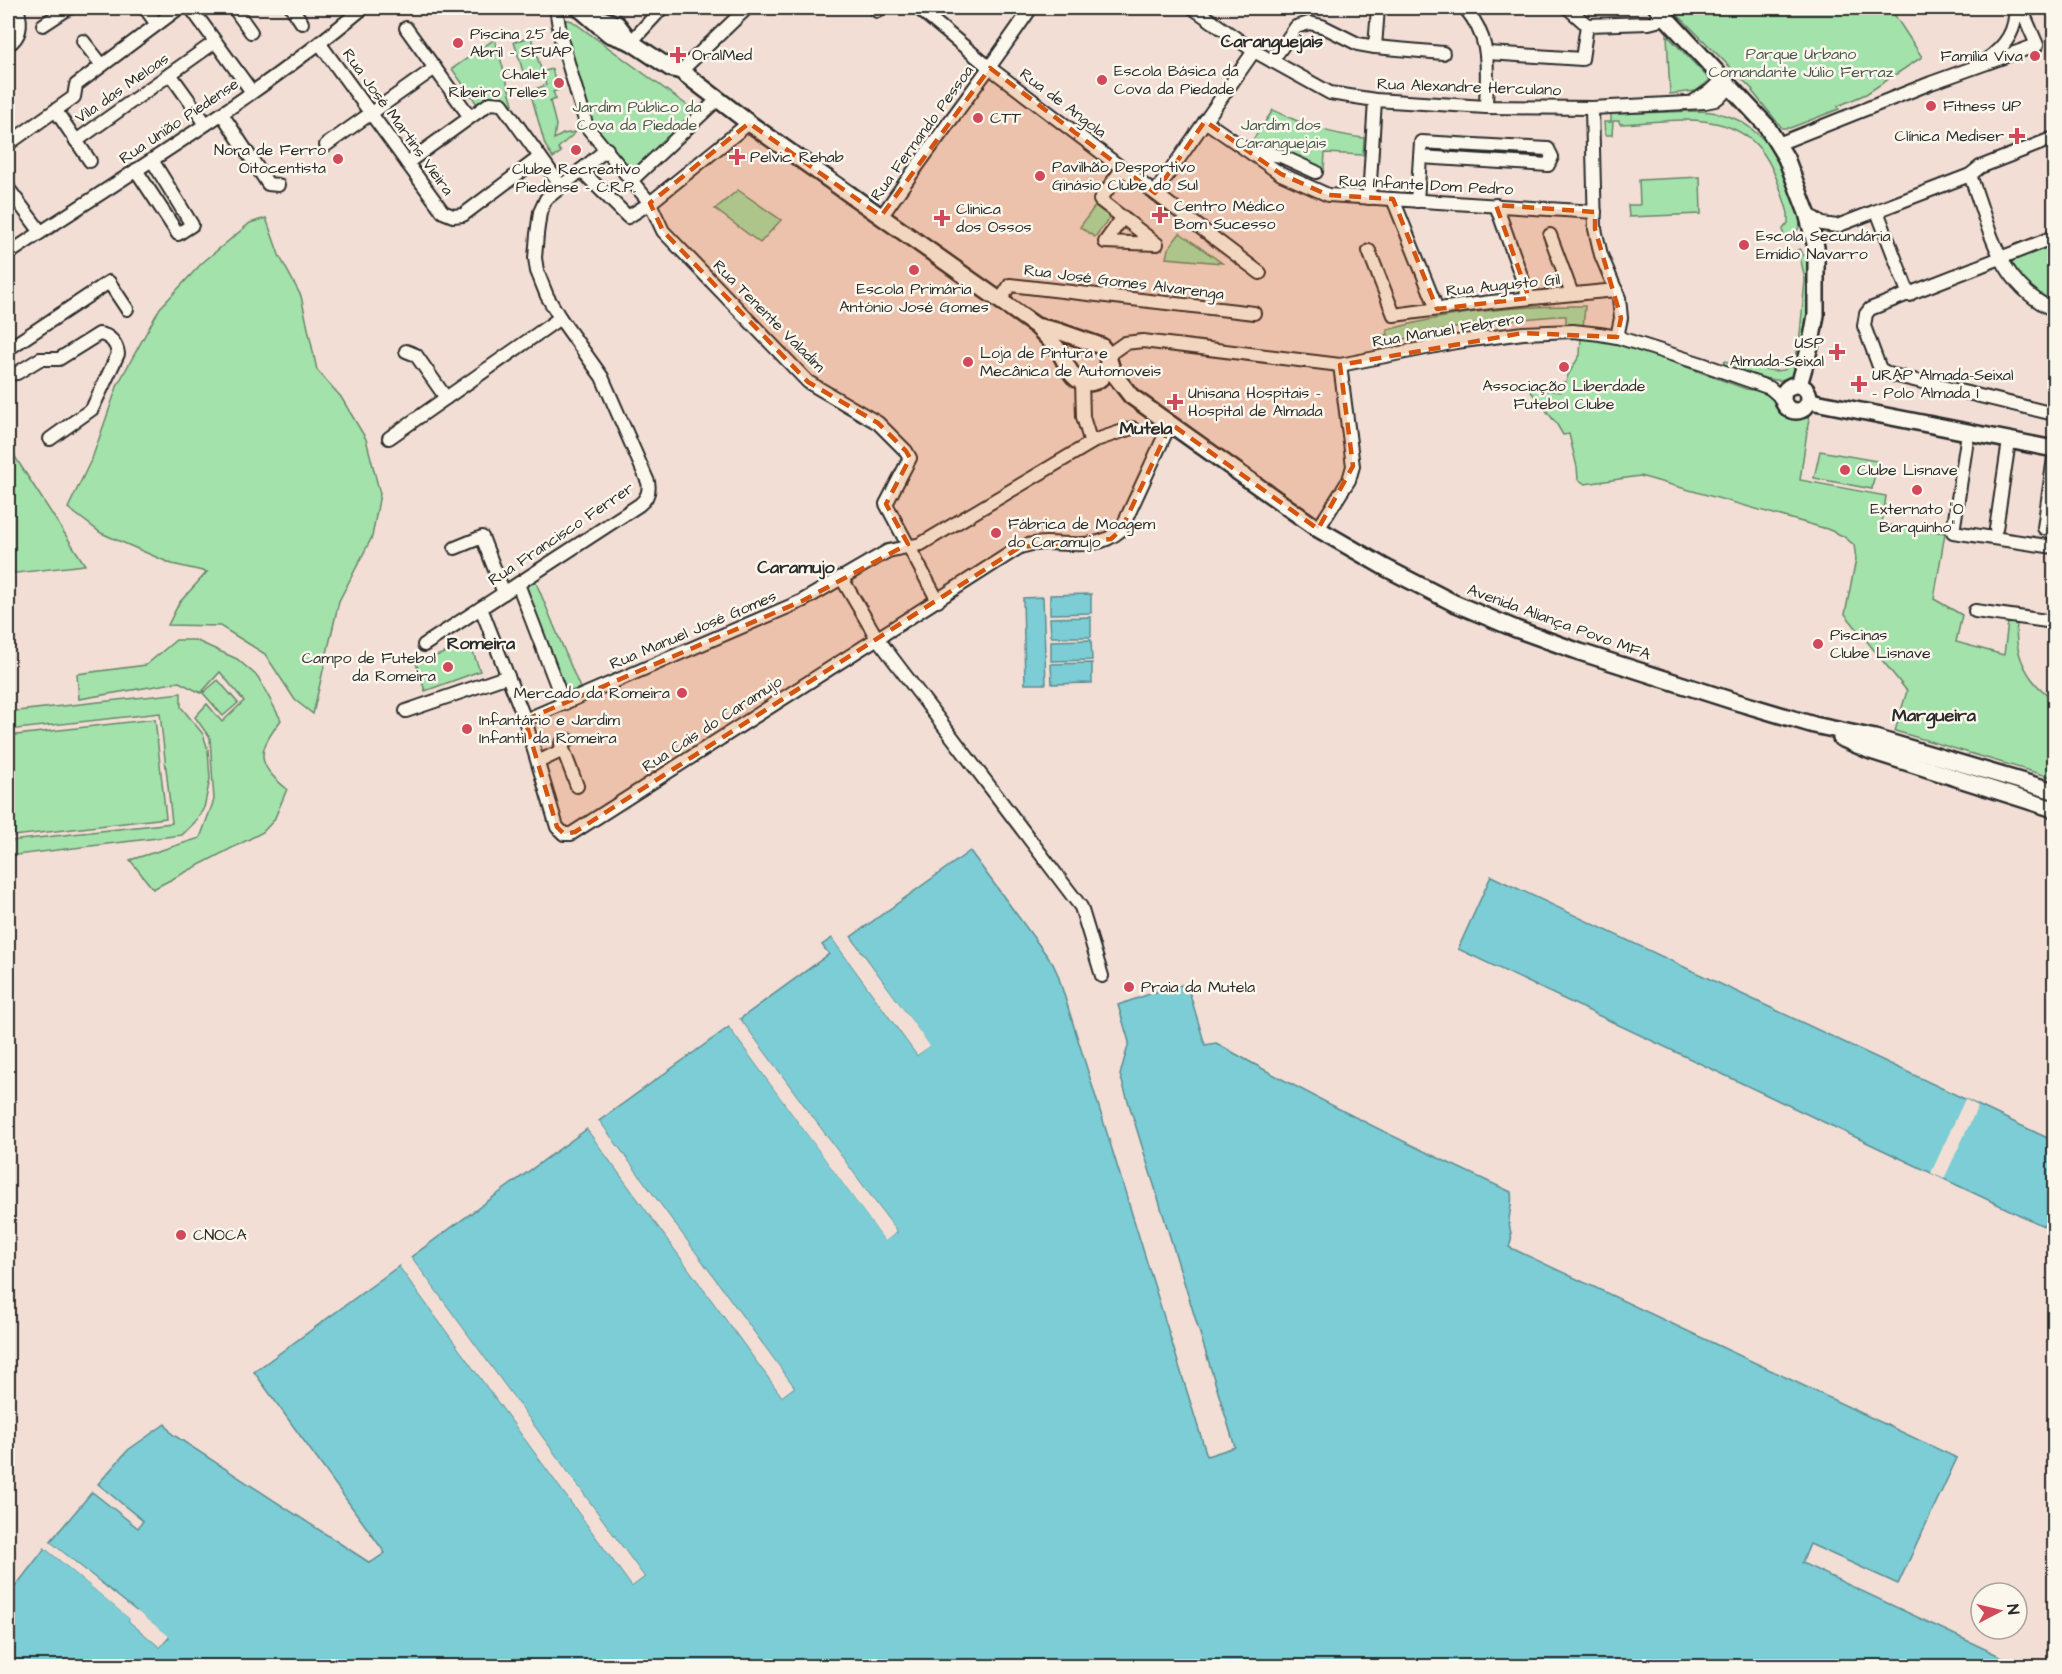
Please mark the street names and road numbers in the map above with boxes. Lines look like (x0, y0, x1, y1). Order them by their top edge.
street label: Rua José Martins Vieira (337, 44, 459, 200)
street label: Vila das Meloas (71, 47, 173, 129)
street label: Rua Fernando Pessoa (865, 61, 979, 205)
street label: Rua de Angola (1014, 63, 1111, 144)
street label: Rua União Piedense (115, 73, 243, 169)
street label: Rua Alexandre Herculano (1377, 73, 1561, 101)
street label: Rua Infante Dom Pedro (1338, 169, 1514, 201)
street label: Rua Tenente Valadim (708, 255, 830, 377)
street label: Rua José Gomes Alvarenga (1023, 259, 1225, 306)
street label: Rua Augusto Gil (1445, 268, 1561, 303)
street label: Rua Manuel Febrero (1371, 307, 1525, 353)
street label: Rua Francisco Ferrer (484, 477, 638, 591)
street label: Avenida Aliança Povo MFA (1464, 579, 1654, 665)
street label: Rua Manuel José Gomes (606, 585, 780, 675)
street label: Rua Cais do Caramujo (638, 670, 786, 778)

